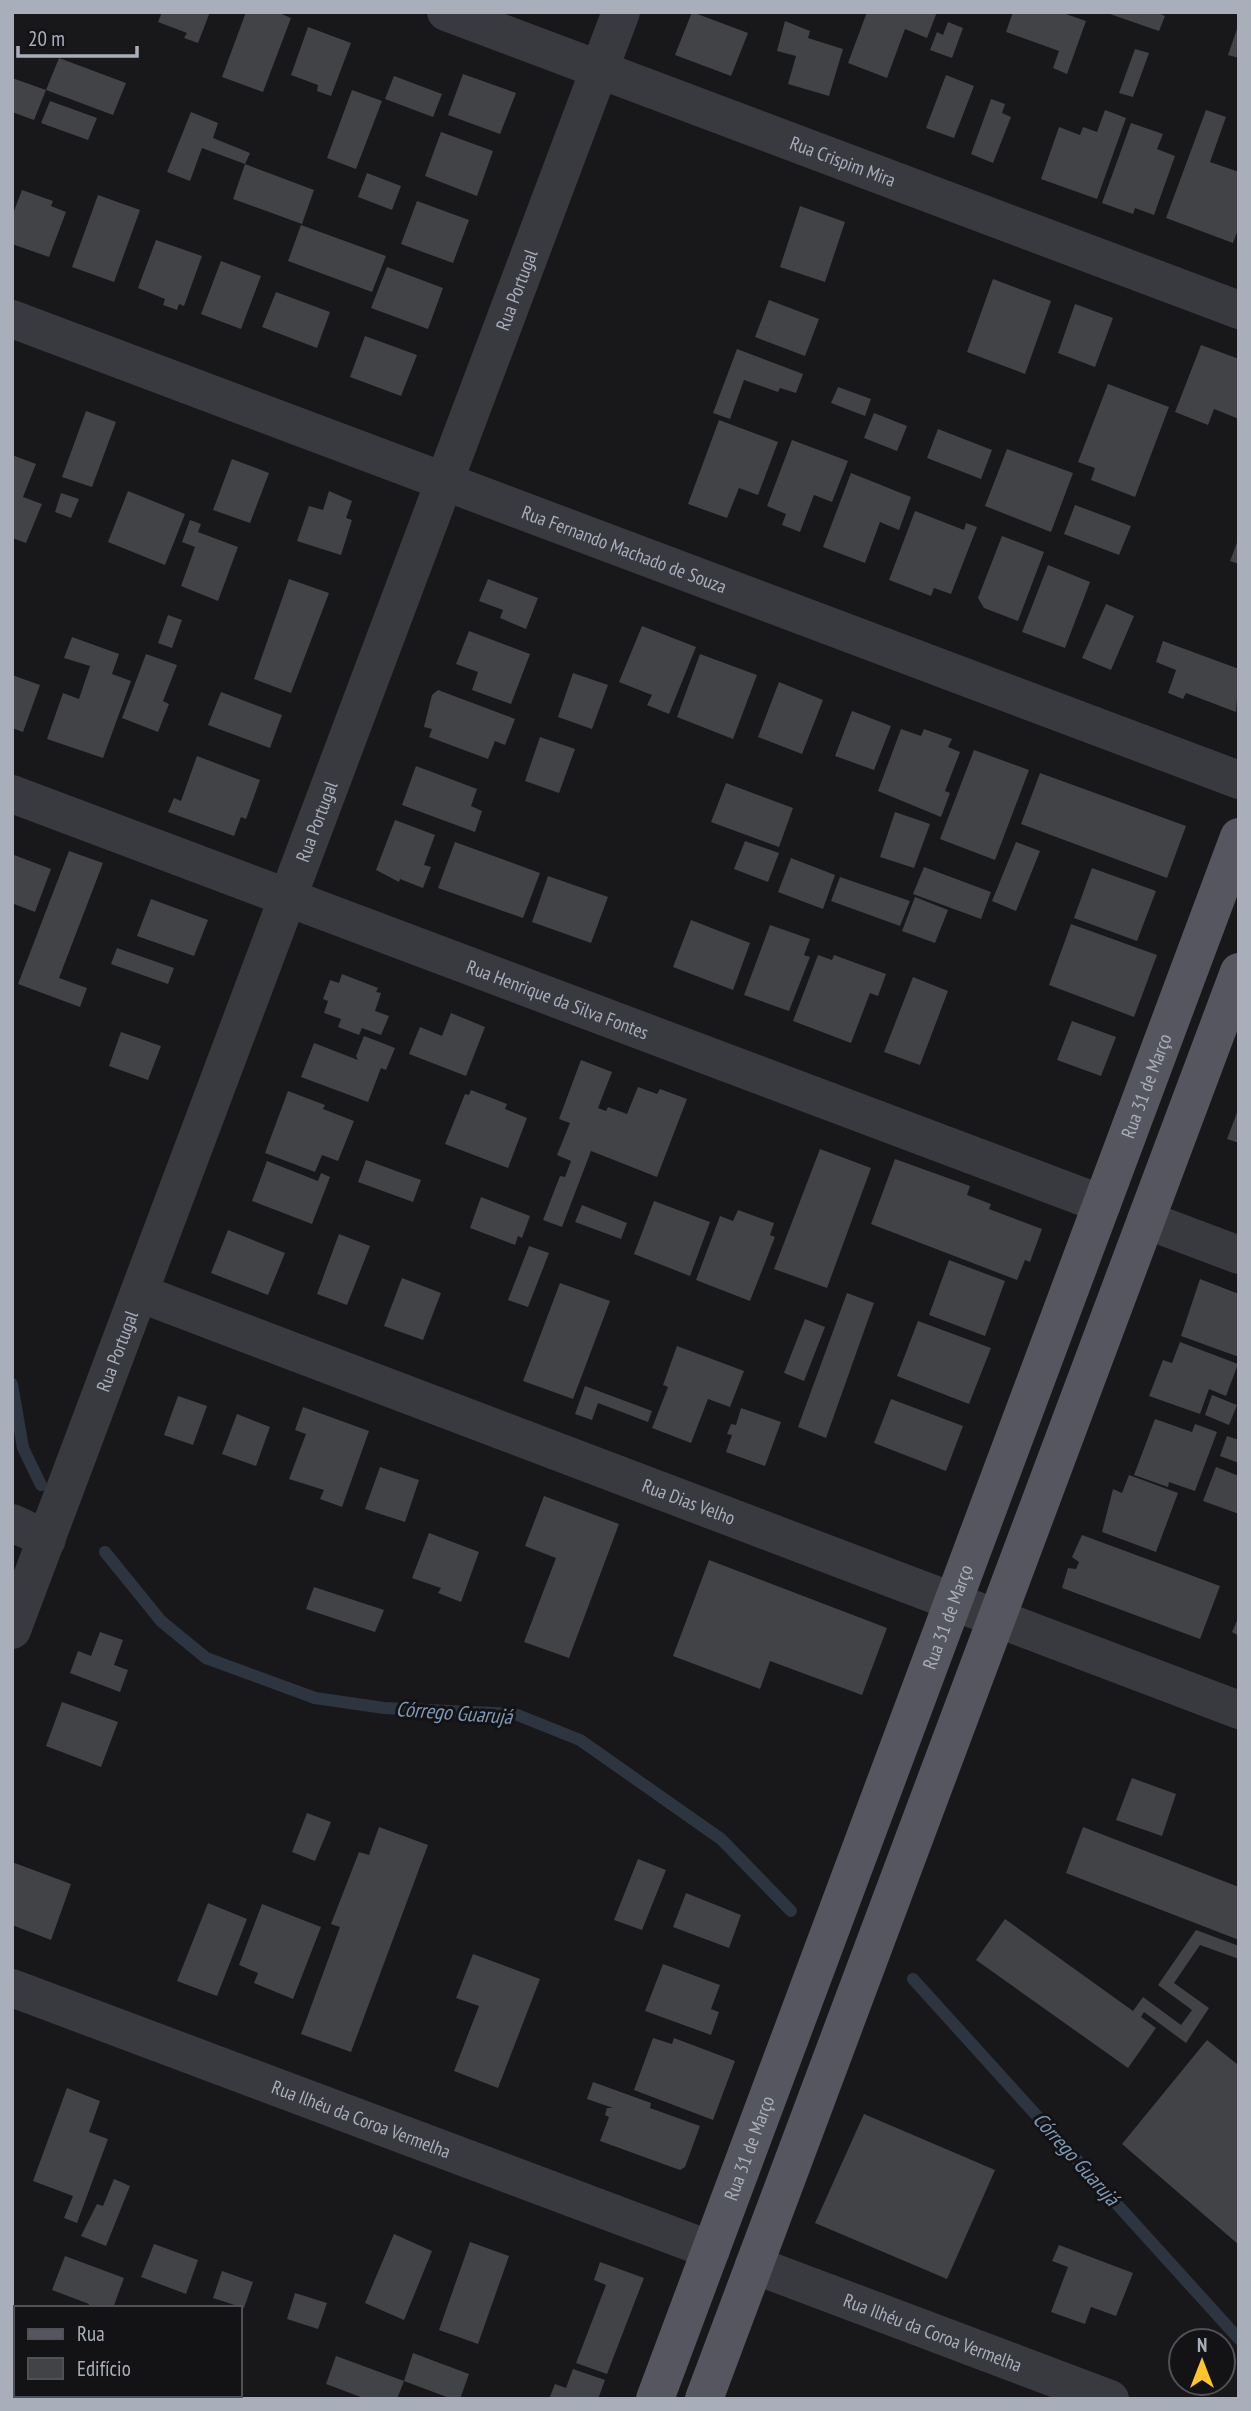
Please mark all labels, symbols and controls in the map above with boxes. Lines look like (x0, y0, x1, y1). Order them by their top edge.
scale bar (18, 14, 136, 58)
text: 20 m (28, 25, 65, 52)
street label: Rua Crispim Mira (787, 130, 899, 192)
street label: Rua Portugal (490, 245, 543, 334)
street label: Rua Fernando Machado de Souza (518, 500, 730, 598)
street label: Rua Portugal (290, 777, 343, 865)
street label: Rua Henrique da Silva Fontes (463, 954, 652, 1044)
street label: Rua 31 de Março (1116, 1030, 1176, 1141)
street label: Rua Portugal (91, 1307, 143, 1395)
street label: Rua Dias Velho (639, 1473, 739, 1530)
street label: Rua 31 de Março (917, 1561, 978, 1673)
water label: Córrego Guarujá (395, 1695, 515, 1730)
street label: Rua Ilhéu da Coroa Vermelha (269, 2075, 454, 2163)
street label: Rua 31 de Março (718, 2092, 779, 2204)
water label: Córrego Guarujá (1027, 2106, 1126, 2212)
street label: Rua Ilhéu da Coroa Vermelha (840, 2288, 1025, 2377)
legend (14, 2306, 242, 2397)
text: Rua (77, 2320, 105, 2347)
north arrow (1167, 2327, 1237, 2397)
text: N (1197, 2333, 1207, 2357)
text: Edifício (77, 2355, 131, 2382)

